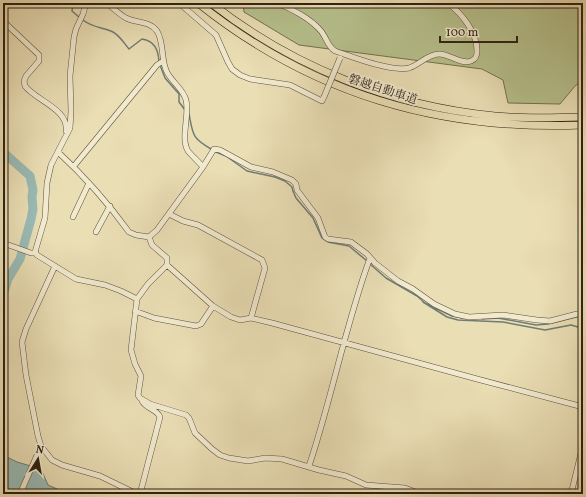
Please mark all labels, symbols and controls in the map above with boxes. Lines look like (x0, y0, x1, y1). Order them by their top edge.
scale bar (440, 18, 517, 44)
text: 100 m (446, 25, 479, 41)
street label: 磐越自動車道 (346, 71, 419, 109)
north arrow (18, 439, 58, 479)
text: N (34, 443, 45, 459)

